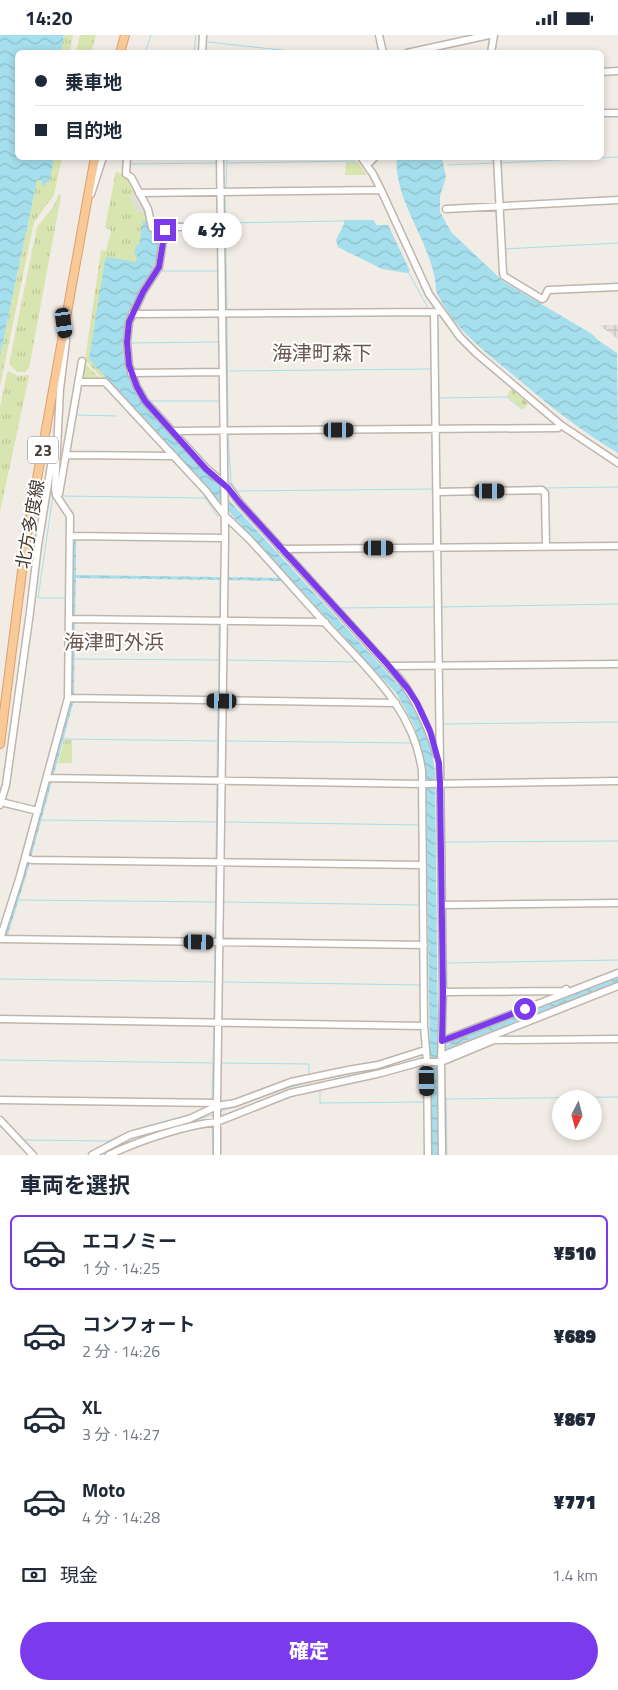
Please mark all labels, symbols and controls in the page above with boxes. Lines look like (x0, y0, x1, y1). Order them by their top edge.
text: 14:20 (25, 3, 72, 32)
text: 乗車地 (65, 67, 122, 96)
text: 目的地 (65, 115, 122, 144)
callout: 4 分 (182, 213, 242, 247)
text: 4 分 (198, 218, 226, 242)
route end (154, 219, 176, 241)
car (54, 307, 73, 339)
district label: 海津町森下 (272, 337, 372, 368)
car (324, 423, 354, 438)
road number: 23 (28, 437, 58, 463)
street label: 北方多度線 (9, 477, 51, 571)
car (475, 484, 505, 499)
car (364, 541, 394, 556)
district label: 海津町外浜 (64, 626, 164, 657)
car (206, 693, 237, 709)
car (183, 934, 214, 950)
route start (514, 998, 536, 1020)
car (419, 1066, 434, 1096)
north arrow (552, 1090, 602, 1140)
map controls (552, 1090, 602, 1140)
text: 車両を選択 (20, 1168, 130, 1202)
text: エコノミー (82, 1226, 177, 1255)
icon: car (22, 1230, 67, 1275)
text: ¥510 (554, 1238, 596, 1267)
text: 1 分 · 14:25 (82, 1256, 160, 1280)
text: コンフォート (82, 1309, 195, 1338)
icon: car (22, 1313, 67, 1358)
text: ¥689 (554, 1321, 596, 1350)
text: 2 分 · 14:26 (82, 1339, 160, 1363)
text: XL (82, 1392, 102, 1421)
icon: car (22, 1396, 67, 1441)
text: ¥867 (554, 1404, 596, 1433)
text: 3 分 · 14:27 (82, 1422, 160, 1446)
text: Moto (82, 1475, 125, 1504)
icon: car (22, 1479, 67, 1524)
text: ¥771 (554, 1487, 596, 1516)
text: 4 分 · 14:28 (82, 1505, 160, 1529)
text: 現金 (60, 1560, 98, 1589)
icon: cash (20, 1561, 48, 1589)
text: 1.4 km (552, 1563, 598, 1587)
button: 確定 (20, 1622, 598, 1680)

